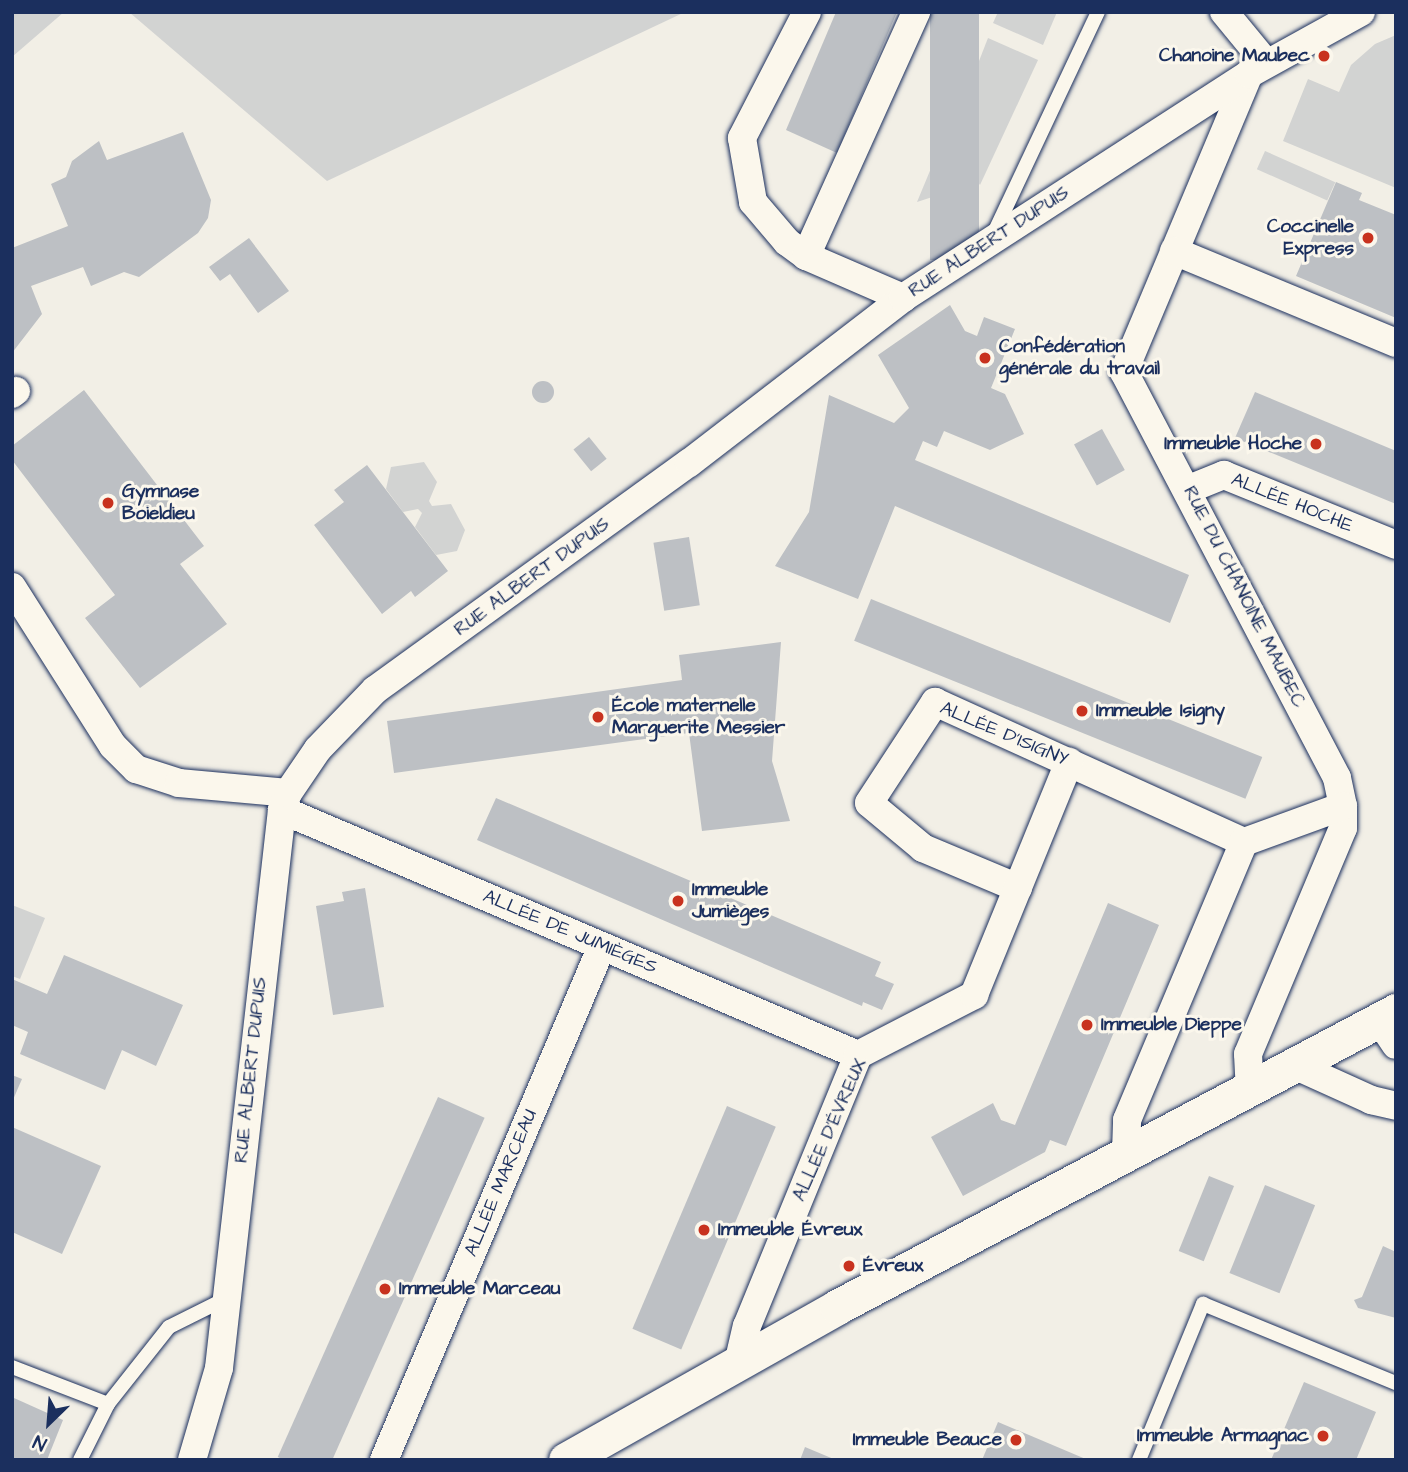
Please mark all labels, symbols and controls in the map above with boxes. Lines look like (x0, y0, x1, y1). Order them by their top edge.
place label: Chanoine Maubec (1159, 45, 1310, 67)
marker: Chanoine Maubec (1316, 48, 1332, 64)
street label: RUE ALBERT DUPUIS (904, 182, 1074, 302)
place label: Coccinelle Express (1267, 216, 1354, 260)
marker: Coccinelle Express (1360, 230, 1376, 246)
place label: Confédération générale du travail (999, 336, 1160, 380)
marker: Confédération générale du travail (977, 350, 993, 366)
place label: Immeuble Hoche (1164, 433, 1302, 455)
marker: Immeuble Hoche (1308, 436, 1324, 452)
street label: ALLÉE HOCHE (1228, 468, 1356, 538)
place label: Gymnase Boieldieu (122, 481, 199, 525)
street label: RUE DU CHANOINE MAUBEC (1178, 482, 1310, 712)
marker: Gymnase Boieldieu (100, 495, 116, 511)
street label: RUE ALBERT DUPUIS (450, 513, 614, 641)
place label: École maternelle Marguerite Messier (612, 695, 785, 739)
street label: ALLÉE D'ISIGNY (936, 697, 1072, 771)
place label: Immeuble Isigny (1096, 700, 1225, 722)
marker: Immeuble Isigny (1074, 703, 1090, 719)
marker: École maternelle Marguerite Messier (590, 709, 606, 725)
place label: Immeuble Jumièges (692, 879, 769, 923)
street label: ALLÉE DE JUMIÈGES (480, 885, 660, 979)
marker: Immeuble Jumièges (670, 893, 686, 909)
street label: RUE ALBERT DUPUIS (230, 976, 272, 1164)
place label: Immeuble Dieppe (1101, 1014, 1242, 1036)
marker: Immeuble Dieppe (1079, 1017, 1095, 1033)
street label: ALLÉE D'ÉVREUX (788, 1055, 872, 1205)
street label: ALLÉE MARCEAU (460, 1106, 542, 1260)
place label: Immeuble Évreux (718, 1219, 862, 1241)
marker: Immeuble Évreux (696, 1222, 712, 1238)
place label: Évreux (863, 1255, 923, 1277)
marker: Évreux (841, 1258, 857, 1274)
place label: Immeuble Marceau (399, 1278, 560, 1300)
marker: Immeuble Marceau (377, 1281, 393, 1297)
north arrow (14, 1388, 84, 1458)
place label: Immeuble Armagnac (1137, 1425, 1309, 1447)
text: N (29, 1428, 51, 1457)
marker: Immeuble Armagnac (1315, 1428, 1331, 1444)
place label: Immeuble Beauce (853, 1429, 1002, 1451)
marker: Immeuble Beauce (1008, 1432, 1024, 1448)

